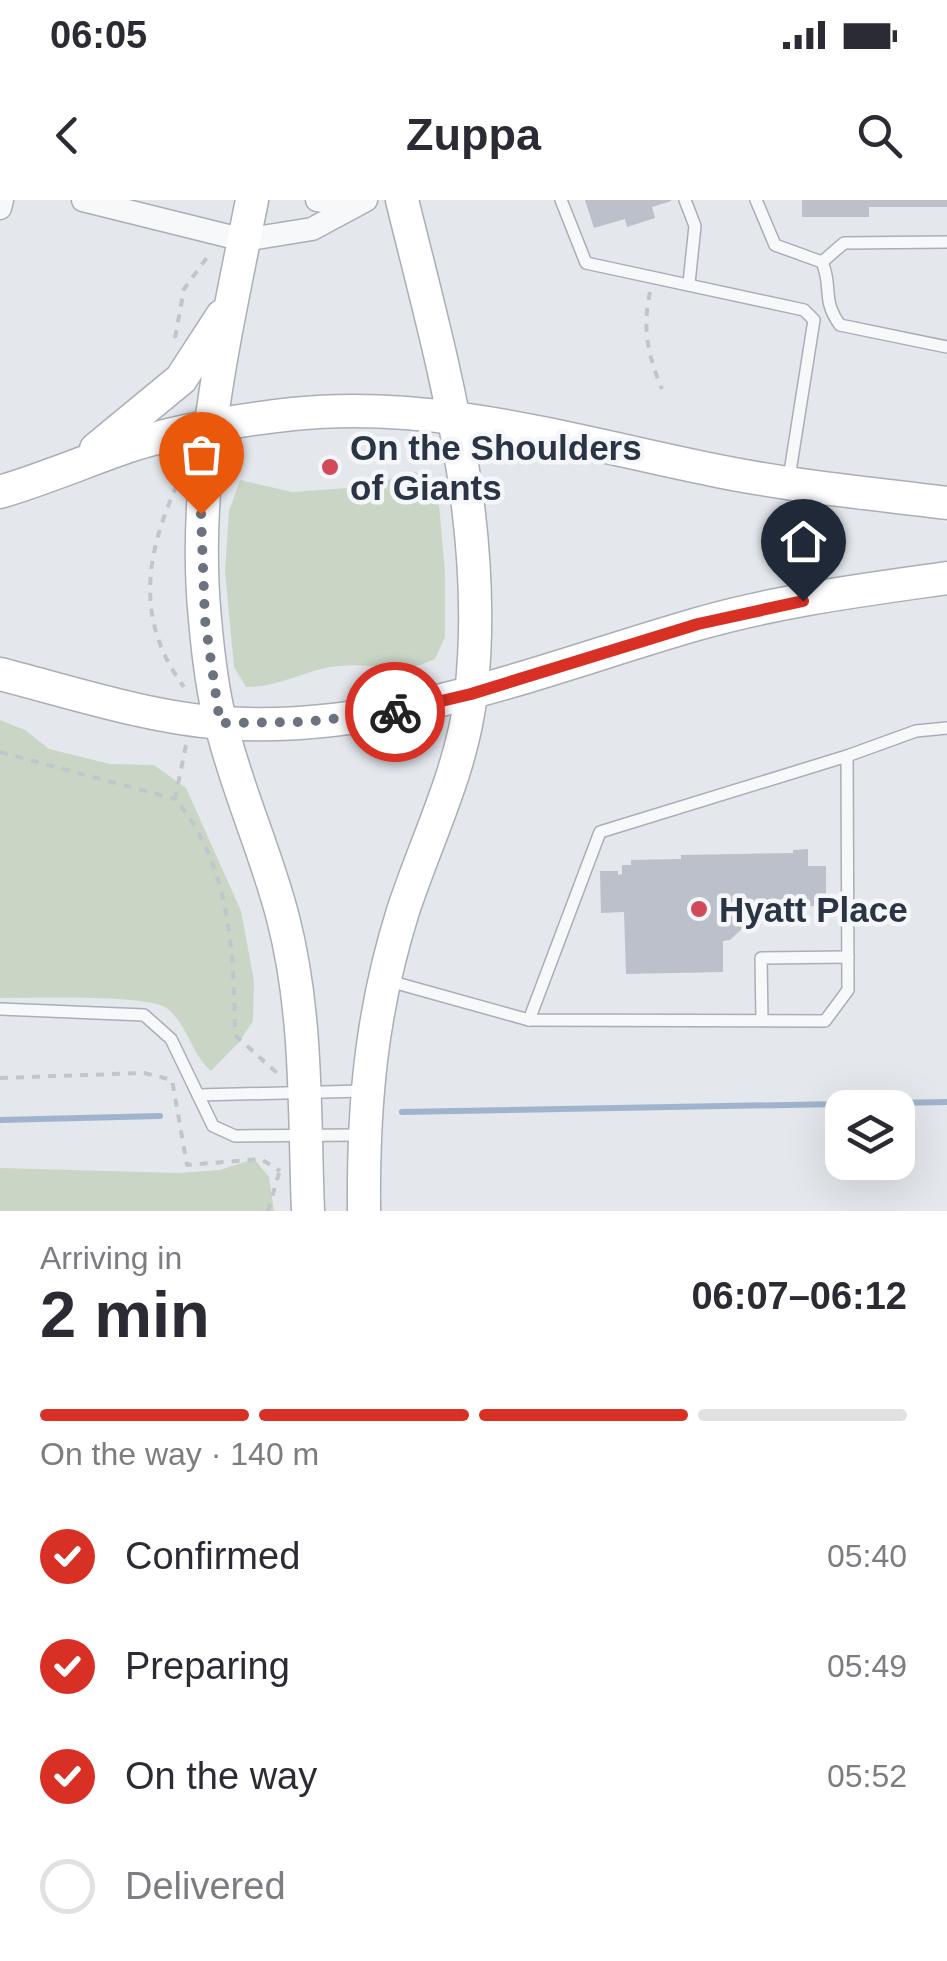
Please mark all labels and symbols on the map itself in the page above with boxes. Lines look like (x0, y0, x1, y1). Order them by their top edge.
pin (159, 412, 244, 515)
place label: On the Shoulders of Giants (350, 428, 642, 507)
marker: On the Shoulders of Giants (319, 456, 341, 478)
pin (761, 499, 846, 602)
courier (345, 662, 445, 762)
place label: Hyatt Place (719, 890, 908, 929)
marker: Hyatt Place (688, 898, 710, 920)

